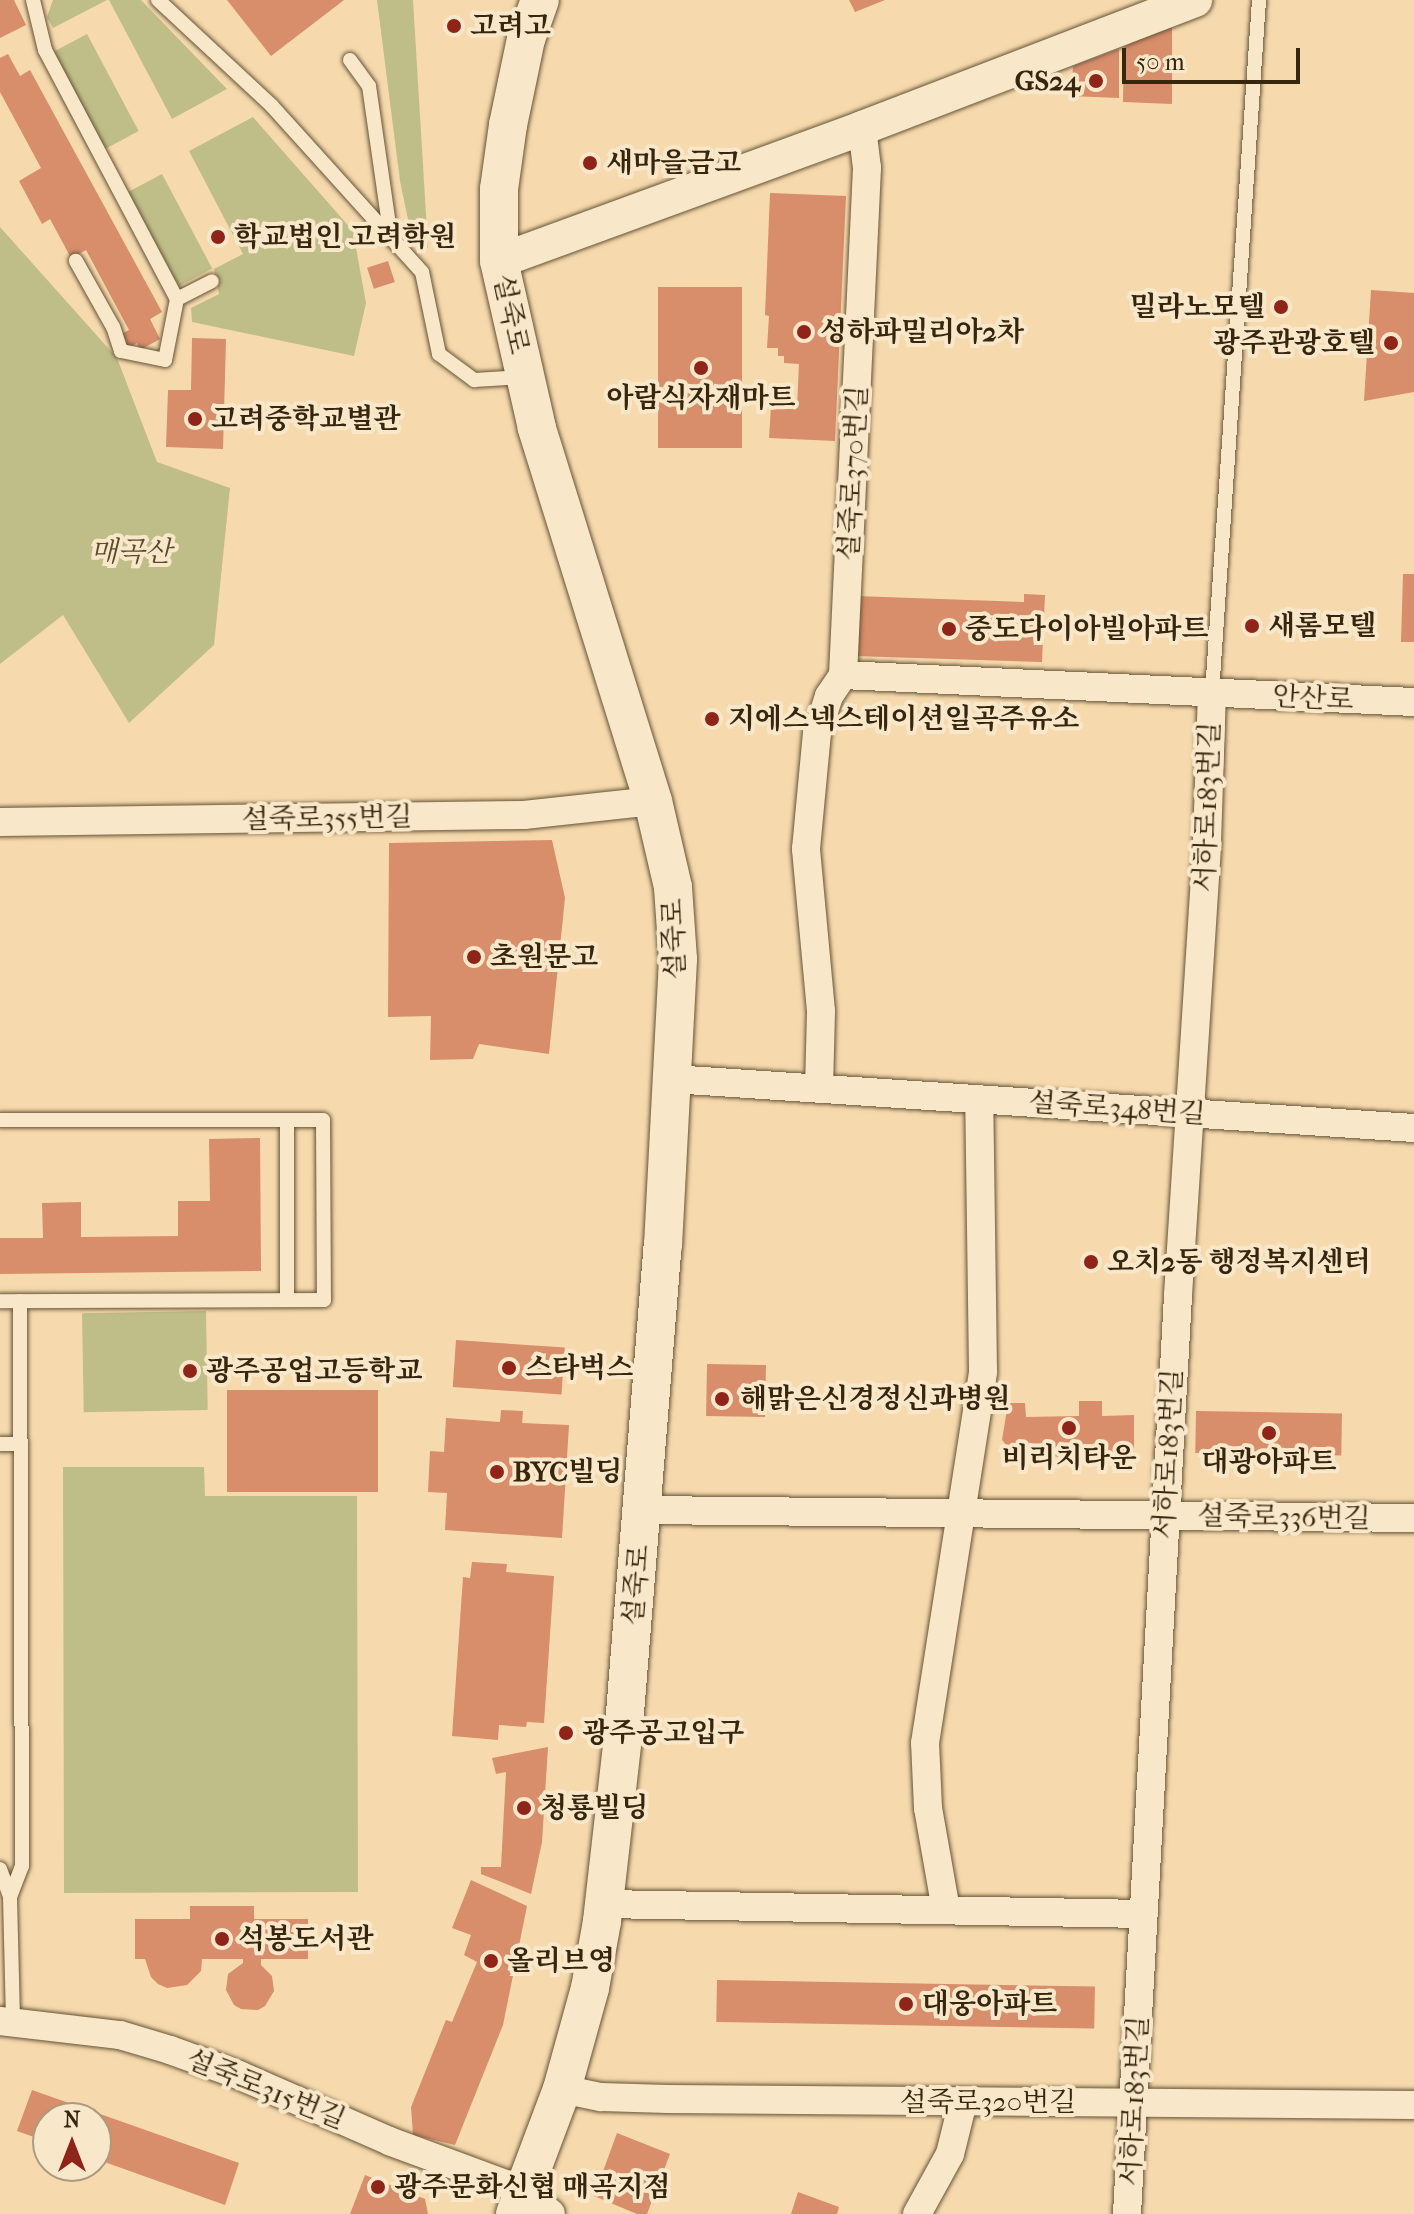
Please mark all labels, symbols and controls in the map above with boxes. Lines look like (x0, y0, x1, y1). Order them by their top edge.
place label: 고려고 (470, 9, 551, 43)
marker: 고려고 (445, 17, 463, 35)
scale bar (1126, 32, 1304, 82)
text: 50 m (1136, 48, 1185, 76)
place label: GS24 (1015, 64, 1080, 98)
marker: GS24 (1087, 72, 1105, 90)
place label: 새마을금고 (606, 146, 741, 180)
marker: 새마을금고 (581, 154, 599, 172)
place label: 학교법인 고려학원 (234, 220, 456, 254)
marker: 학교법인 고려학원 (209, 228, 227, 246)
street label: 설죽로 (486, 271, 536, 357)
place label: 밀라노모텔 (1130, 290, 1265, 324)
marker: 밀라노모텔 (1272, 298, 1290, 316)
place label: 성하파밀리아2차 (820, 315, 1024, 349)
marker: 성하파밀리아2차 (795, 323, 813, 341)
place label: 광주관광호텔 (1213, 326, 1375, 360)
marker: 광주관광호텔 (1382, 334, 1400, 352)
marker: 아람식자재마트 (692, 359, 710, 377)
place label: 아람식자재마트 (606, 381, 796, 415)
street label: 설죽로370번길 (832, 384, 874, 562)
place label: 고려중학교별관 (211, 402, 400, 436)
marker: 고려중학교별관 (186, 410, 204, 428)
park label: 매곡산 (90, 535, 172, 569)
place label: 새롬모텔 (1268, 609, 1376, 643)
place label: 중도다이아빌아파트 (965, 612, 1208, 646)
marker: 새롬모텔 (1243, 617, 1261, 635)
marker: 중도다이아빌아파트 (940, 620, 958, 638)
street label: 안산로 (1272, 679, 1354, 717)
place label: 지에스넥스테이션일곡주유소 (728, 702, 1080, 736)
marker: 지에스넥스테이션일곡주유소 (703, 710, 721, 728)
street label: 서하로183번길 (1187, 721, 1227, 893)
street label: 설죽로355번길 (241, 800, 413, 836)
street label: 설죽로 (656, 898, 692, 980)
place label: 초원문고 (490, 940, 598, 974)
marker: 초원문고 (465, 948, 483, 966)
street label: 설죽로348번길 (1027, 1085, 1207, 1131)
place label: 오치2동 행정복지센터 (1107, 1245, 1371, 1279)
marker: 오치2동 행정복지센터 (1082, 1253, 1100, 1271)
place label: 스타벅스 (525, 1351, 633, 1385)
place label: 광주공업고등학교 (206, 1354, 422, 1388)
marker: 스타벅스 (500, 1359, 518, 1377)
marker: 광주공업고등학교 (181, 1362, 199, 1380)
street label: 서하로183번길 (1147, 1368, 1189, 1540)
place label: 해맑은신경정신과병원 (740, 1382, 1010, 1416)
marker: 해맑은신경정신과병원 (711, 1388, 733, 1410)
marker: 비리치타운 (1060, 1419, 1078, 1437)
marker: 대광아파트 (1260, 1424, 1278, 1442)
place label: 비리치타운 (1001, 1441, 1137, 1475)
place label: 대광아파트 (1201, 1445, 1337, 1479)
place label: BYC빌딩 (513, 1455, 622, 1489)
marker: BYC빌딩 (488, 1463, 506, 1481)
street label: 설죽로336번길 (1197, 1499, 1371, 1535)
street label: 설죽로 (616, 1543, 656, 1627)
place label: 광주공고입구 (582, 1716, 744, 1750)
marker: 광주공고입구 (557, 1724, 575, 1742)
place label: 청룡빌딩 (540, 1791, 648, 1825)
marker: 청룡빌딩 (515, 1799, 533, 1817)
place label: 석봉도서관 (238, 1922, 373, 1956)
marker: 석봉도서관 (213, 1930, 231, 1948)
place label: 올리브영 (507, 1944, 615, 1978)
marker: 올리브영 (482, 1952, 500, 1970)
place label: 대웅아파트 (922, 1987, 1057, 2021)
marker: 대웅아파트 (897, 1995, 915, 2013)
street label: 서하로183번길 (1113, 2015, 1155, 2187)
street label: 설죽로315번길 (181, 2042, 351, 2136)
street label: 설죽로320번길 (900, 2085, 1076, 2119)
north arrow (32, 2102, 112, 2182)
text: N (64, 2107, 80, 2133)
place label: 광주문화신협 매곡지점 (394, 2170, 670, 2204)
marker: 광주문화신협 매곡지점 (369, 2178, 387, 2196)

